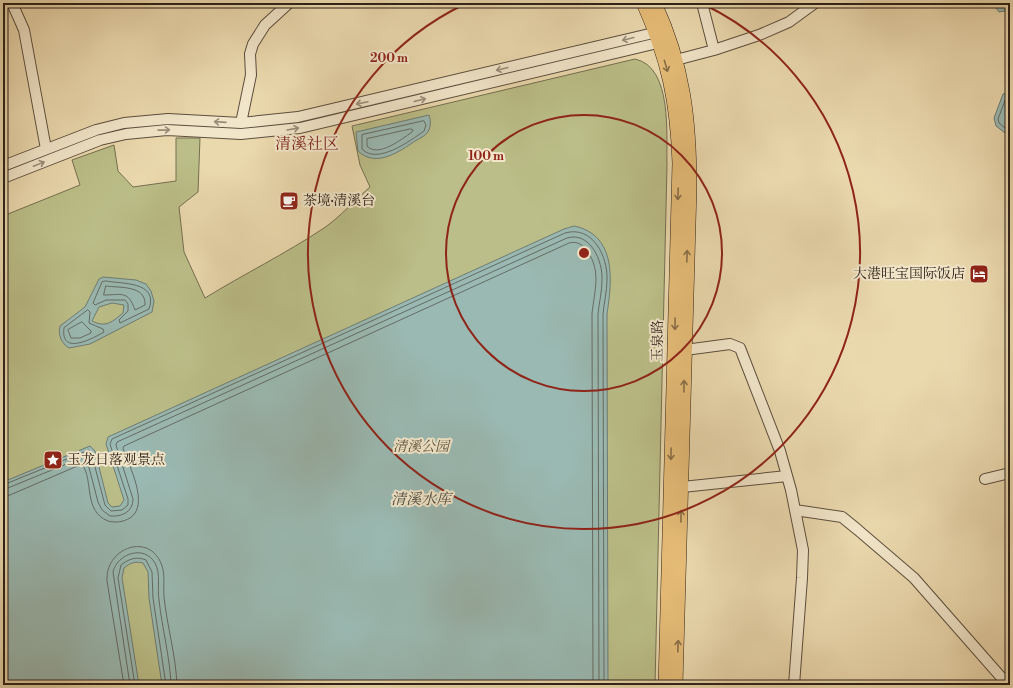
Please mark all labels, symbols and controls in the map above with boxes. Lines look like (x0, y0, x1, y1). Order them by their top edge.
one-way arrow (622, 36, 635, 43)
text: 200 m (370, 51, 408, 66)
one-way arrow (663, 59, 670, 72)
one-way arrow (496, 66, 509, 74)
one-way arrow (413, 96, 426, 104)
one-way arrow (356, 99, 369, 107)
one-way arrow (214, 119, 227, 126)
one-way arrow (286, 125, 299, 133)
one-way arrow (157, 126, 170, 134)
district label: 清溪社区 (275, 134, 339, 154)
text: 100 m (468, 149, 504, 164)
one-way arrow (33, 159, 45, 167)
one-way arrow (674, 187, 682, 200)
cafe icon: 茶境·清溪台 (278, 190, 300, 212)
place label: 茶境·清溪台 (303, 192, 375, 210)
centre of rings (577, 246, 591, 260)
one-way arrow (684, 250, 691, 263)
hotel icon: 大港旺宝国际饭店 (968, 263, 990, 285)
place label: 大港旺宝国际饭店 (853, 265, 965, 283)
one-way arrow (671, 317, 678, 330)
street label: 玉泉路 (649, 320, 667, 362)
one-way arrow (680, 380, 688, 393)
park label: 清溪公园 (393, 438, 451, 456)
one-way arrow (668, 447, 675, 460)
place icon: 玉龙日落观景点 (42, 449, 64, 471)
place label: 玉龙日落观景点 (67, 451, 165, 469)
water label: 清溪水库 (391, 490, 454, 509)
one-way arrow (677, 510, 685, 523)
one-way arrow (674, 640, 681, 653)

